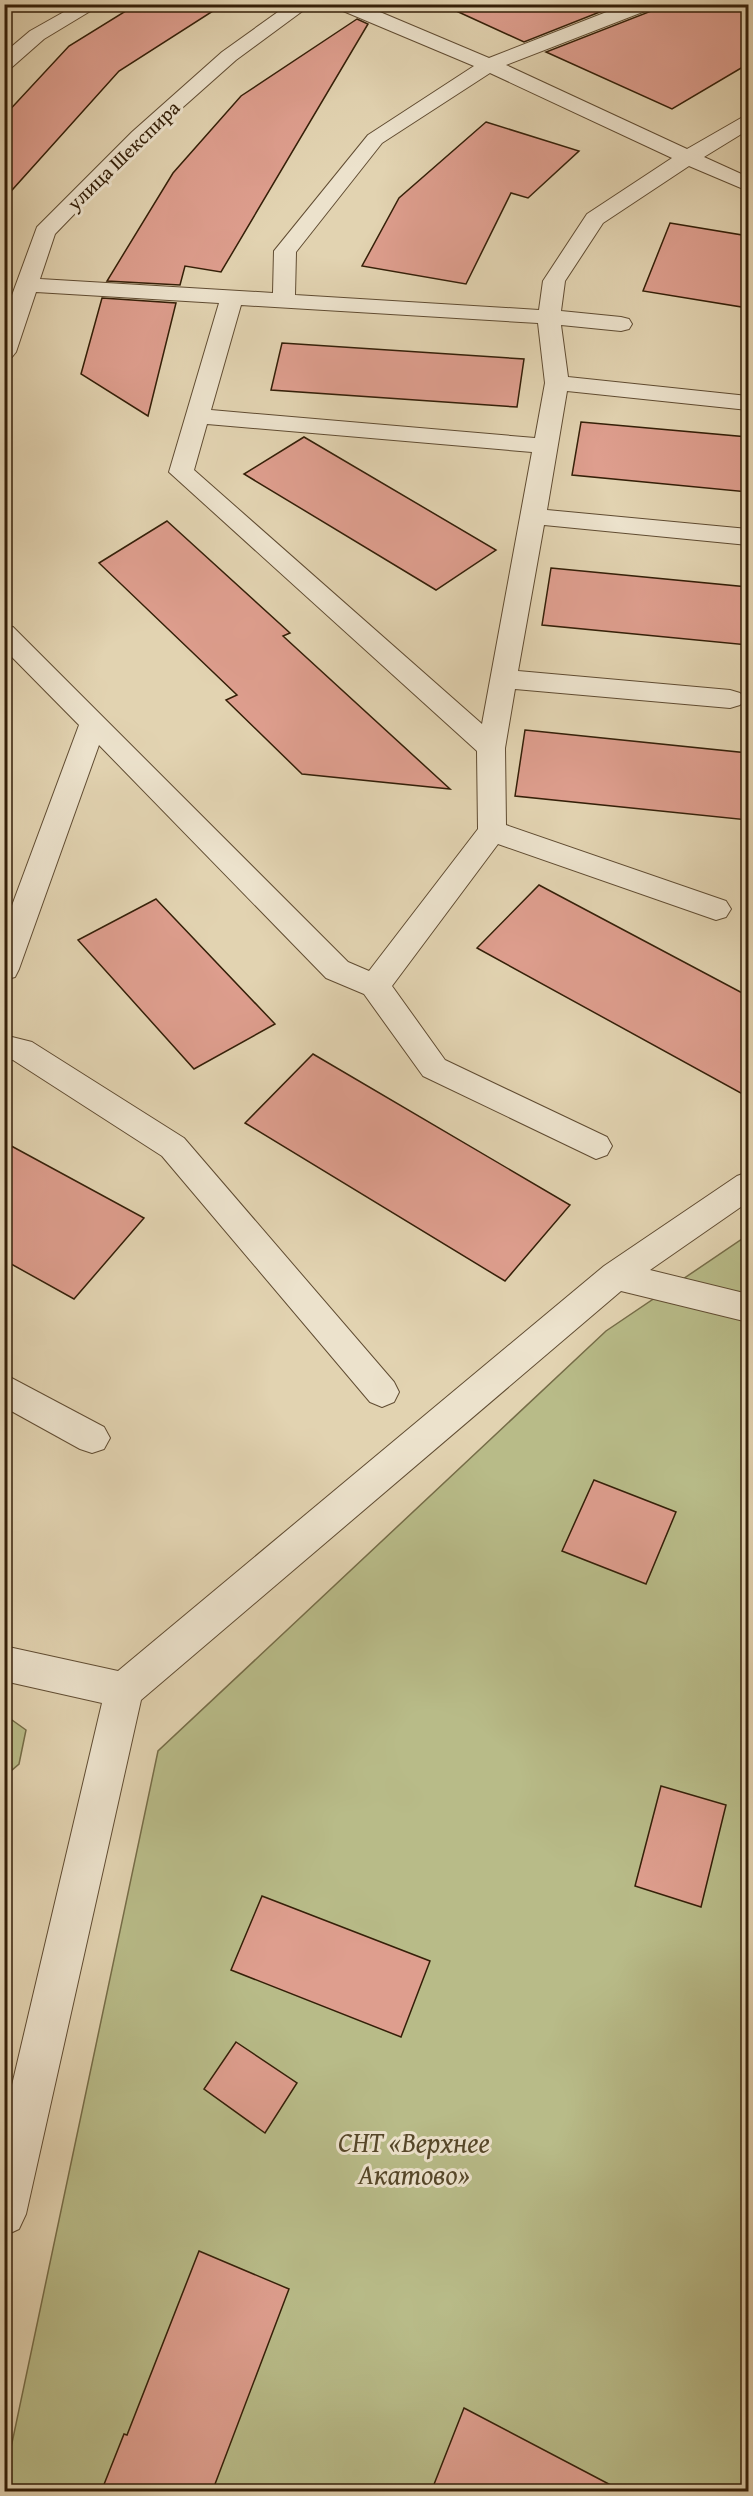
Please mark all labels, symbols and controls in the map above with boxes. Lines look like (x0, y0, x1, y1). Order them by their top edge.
street label: улица Шекспира (59, 93, 186, 217)
park label: СНТ «Верхнее Акатово» (338, 2121, 490, 2194)

